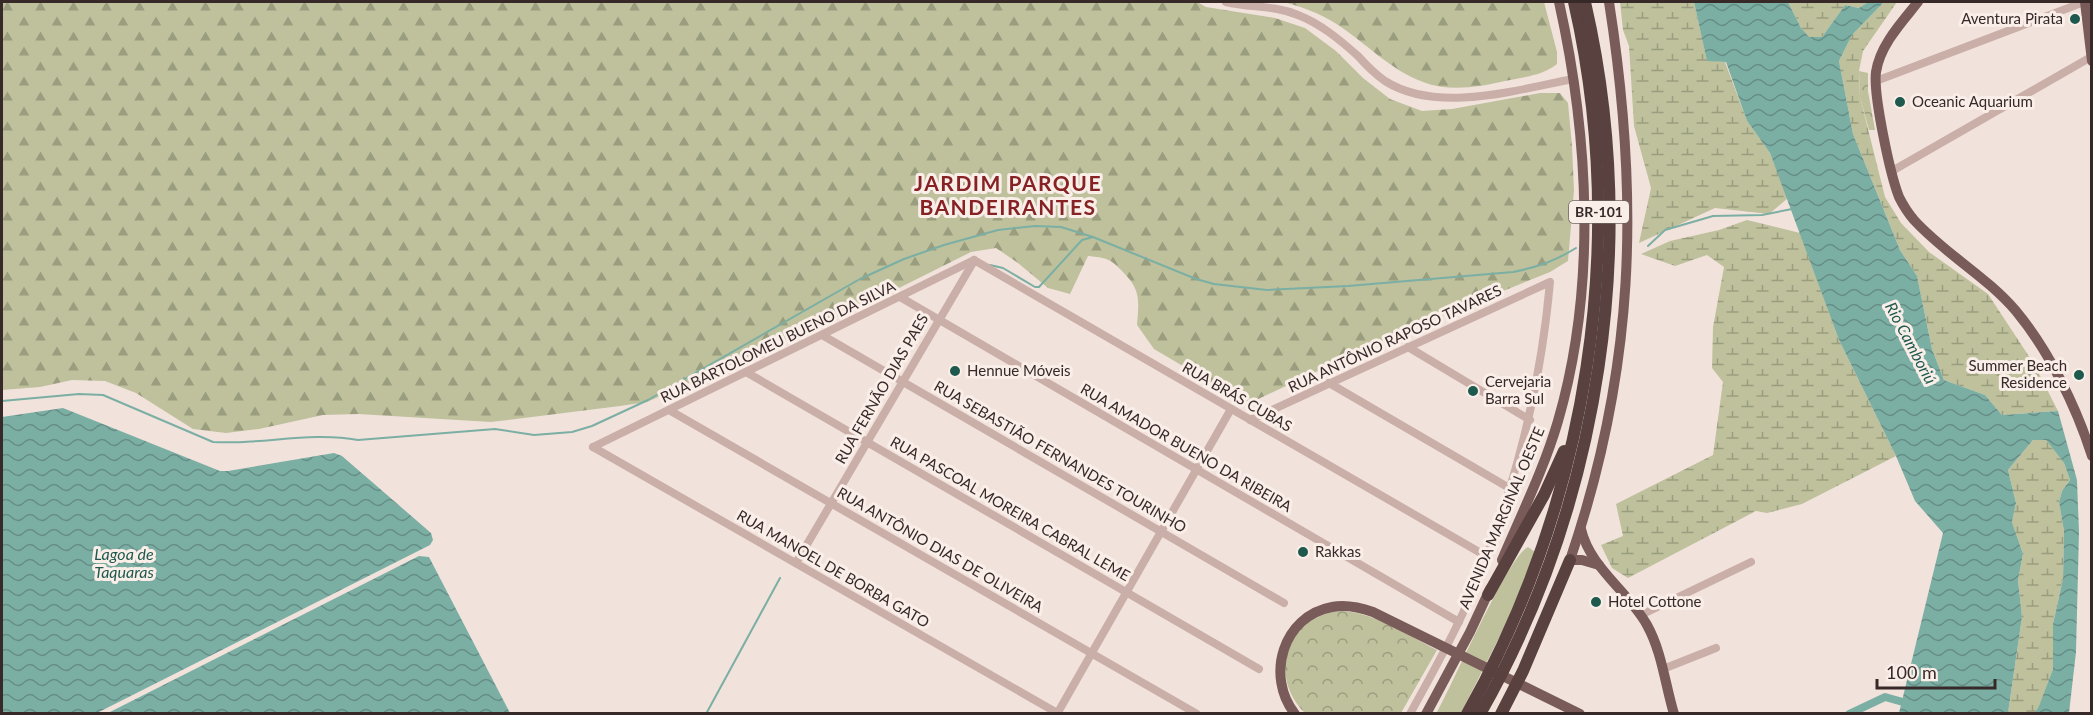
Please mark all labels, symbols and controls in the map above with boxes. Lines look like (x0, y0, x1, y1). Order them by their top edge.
place label: Aventura Pirata (1961, 9, 2063, 27)
marker: Aventura Pirata (2068, 12, 2082, 26)
place label: Oceanic Aquarium (1912, 92, 2033, 110)
marker: Oceanic Aquarium (1893, 95, 1907, 109)
district label: JARDIM PARQUE BANDEIRANTES (914, 170, 1102, 219)
road number: BR-101 (1569, 201, 1629, 223)
street label: RUA BARTOLOMEU BUENO DA SILVA (657, 276, 899, 406)
street label: RUA ANTÔNIO RAPOSO TAVARES (1285, 281, 1504, 396)
water label: Rio Camboriú (1882, 299, 1941, 387)
street label: RUA FERNÃO DIAS PAES (831, 310, 932, 467)
place label: Summer Beach Residence (1969, 356, 2067, 391)
street label: RUA BRÁS CUBAS (1179, 357, 1296, 435)
place label: Hennue Móveis (967, 361, 1071, 379)
marker: Hennue Móveis (948, 364, 962, 378)
marker: Summer Beach Residence (2072, 368, 2086, 382)
place label: Cervejaria Barra Sul (1485, 372, 1551, 407)
street label: RUA SEBASTIÃO FERNANDES TOURINHO (931, 376, 1190, 536)
street label: RUA AMADOR BUENO DA RIBEIRA (1078, 379, 1296, 516)
marker: Cervejaria Barra Sul (1466, 384, 1480, 398)
street label: AVENIDA MARGINAL OESTE (1455, 424, 1548, 611)
street label: RUA PASCOAL MOREIRA CABRAL LEME (888, 432, 1133, 584)
street label: RUA ANTÔNIO DIAS DE OLIVEIRA (834, 483, 1047, 616)
street label: RUA MANOEL DE BORBA GATO (734, 506, 933, 631)
place label: Rakkas (1315, 542, 1361, 560)
water label: Lagoa de Taquaras (94, 544, 154, 581)
marker: Rakkas (1296, 545, 1310, 559)
place label: Hotel Cottone (1608, 592, 1702, 610)
marker: Hotel Cottone (1589, 595, 1603, 609)
scale bar (1877, 652, 1996, 690)
text: 100 m (1886, 661, 1937, 683)

